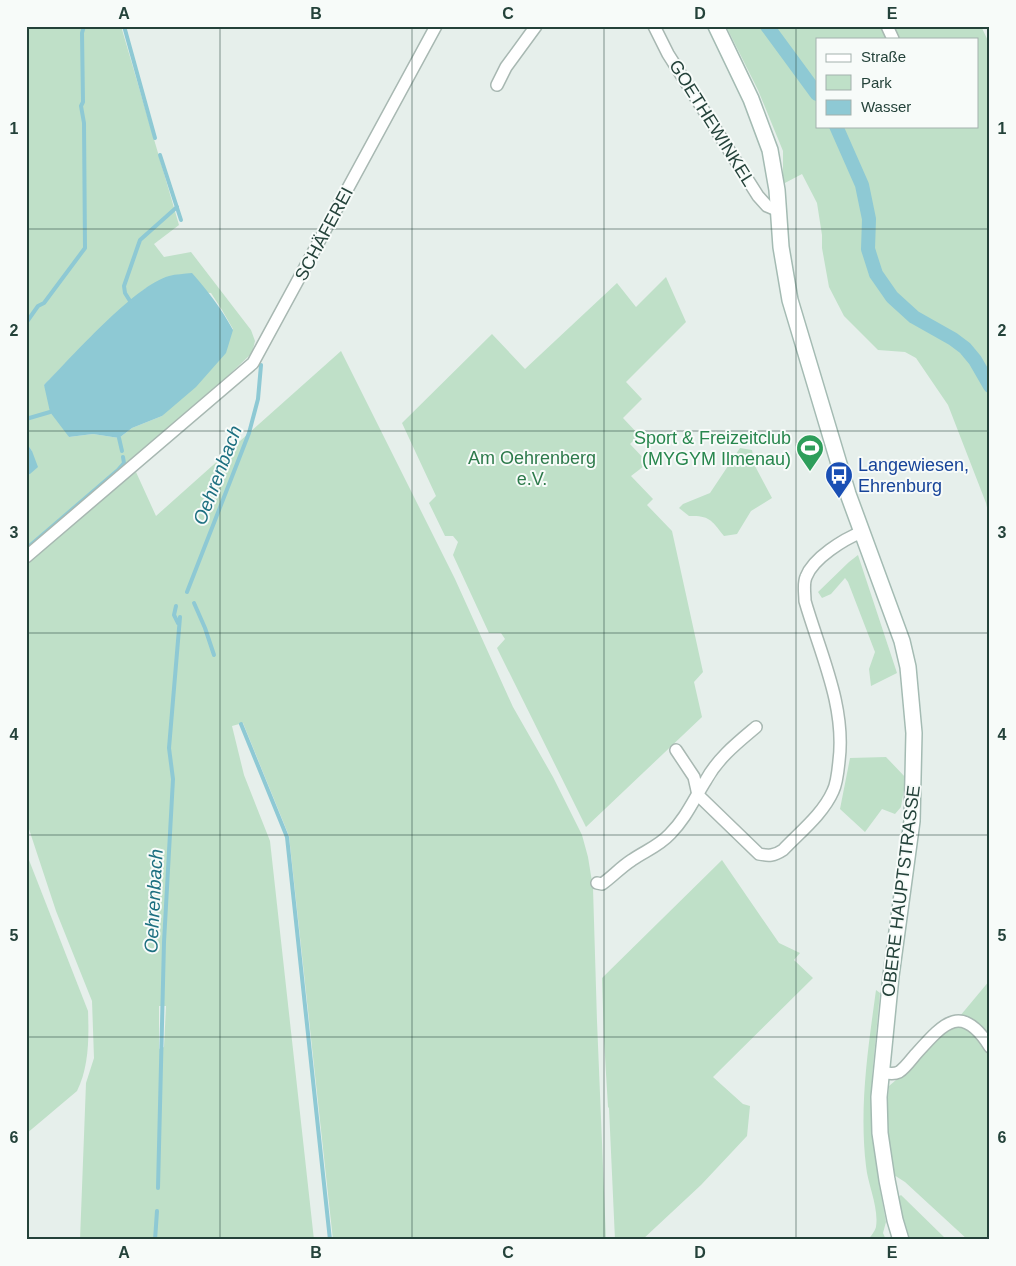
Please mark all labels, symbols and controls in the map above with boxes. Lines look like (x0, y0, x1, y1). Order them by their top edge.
text: A (118, 5, 130, 22)
text: B (310, 5, 322, 22)
text: C (502, 5, 514, 22)
text: D (694, 5, 706, 22)
text: E (887, 5, 898, 22)
legend (816, 38, 978, 128)
text: Straße (861, 48, 906, 65)
street label: GOETHEWINKEL (665, 56, 759, 190)
text: Park (861, 74, 892, 91)
text: Wasser (861, 98, 911, 115)
text: 1 (10, 120, 19, 137)
text: 1 (998, 120, 1007, 137)
street label: SCHÄFEREI (291, 184, 357, 284)
text: 2 (10, 322, 19, 339)
text: 2 (998, 322, 1007, 339)
water label: Oehrenbach (189, 423, 246, 528)
place label: Sport & Freizeitclub (MYGYM Ilmenau) (634, 428, 791, 469)
sports icon: Sport & Freizeitclub (MYGYM Ilmenau) (795, 433, 825, 472)
park label: Am Oehrenberg e.V. (468, 448, 596, 489)
place label: Langewiesen, Ehrenburg (858, 455, 969, 496)
bus stop icon: Langewiesen, Ehrenburg (824, 460, 854, 499)
text: 3 (10, 524, 19, 541)
text: 3 (998, 524, 1007, 541)
text: 4 (10, 726, 19, 743)
text: 4 (998, 726, 1007, 743)
street label: OBERE HAUPTSTRASSE (878, 784, 924, 998)
water label: Oehrenbach (140, 848, 167, 954)
text: 5 (10, 927, 19, 944)
text: 5 (998, 927, 1007, 944)
text: 6 (10, 1129, 19, 1146)
text: 6 (998, 1129, 1007, 1146)
text: A (118, 1244, 130, 1261)
text: B (310, 1244, 322, 1261)
text: C (502, 1244, 514, 1261)
text: D (694, 1244, 706, 1261)
text: E (887, 1244, 898, 1261)

